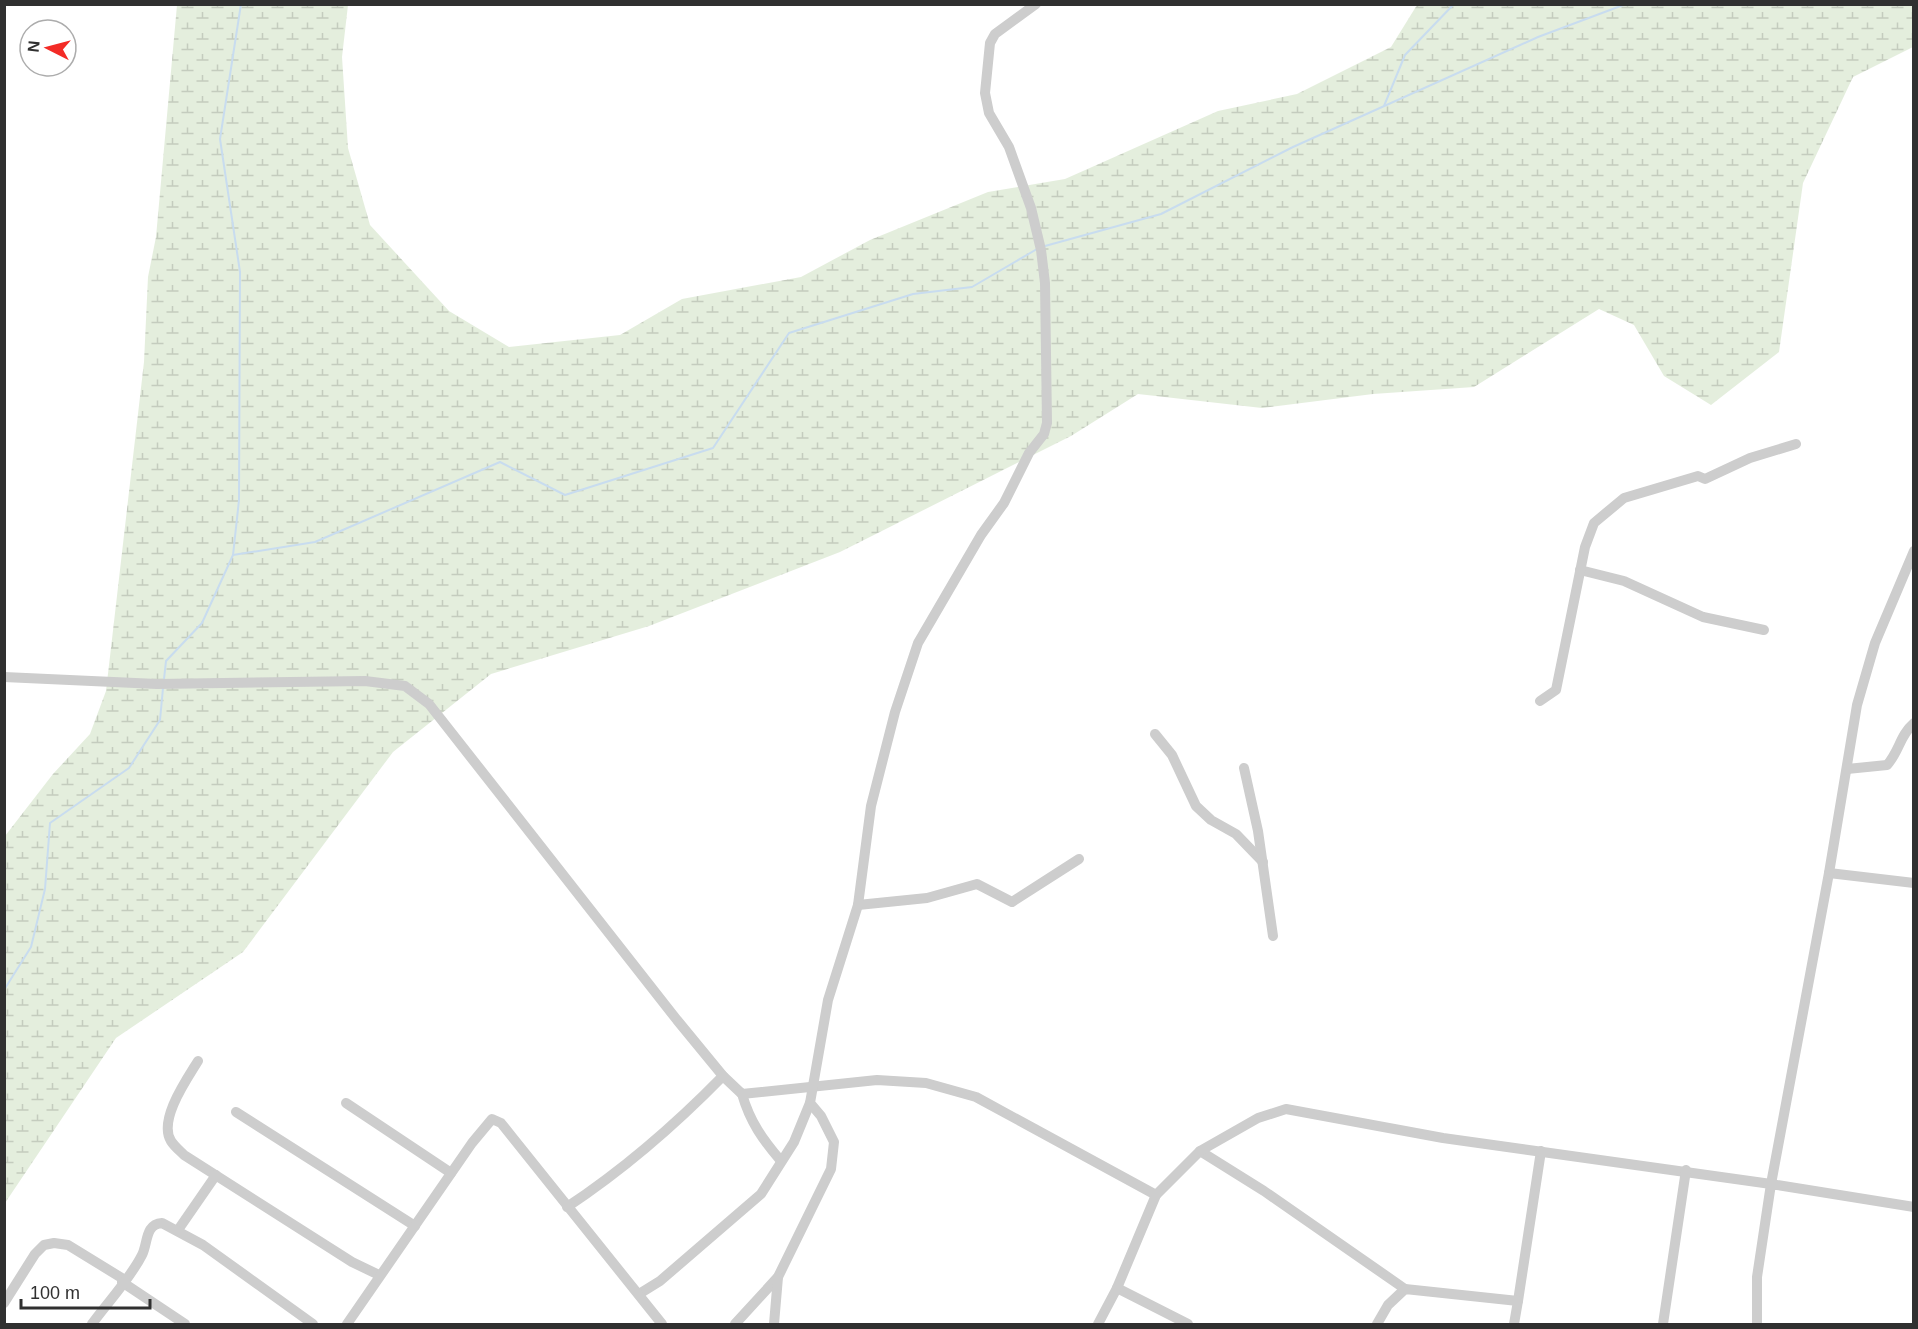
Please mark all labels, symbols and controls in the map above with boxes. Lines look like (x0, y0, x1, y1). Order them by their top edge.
north arrow (18, 18, 78, 78)
text: N (25, 40, 43, 53)
scale bar (21, 1272, 150, 1310)
text: 100 m (30, 1283, 80, 1303)

